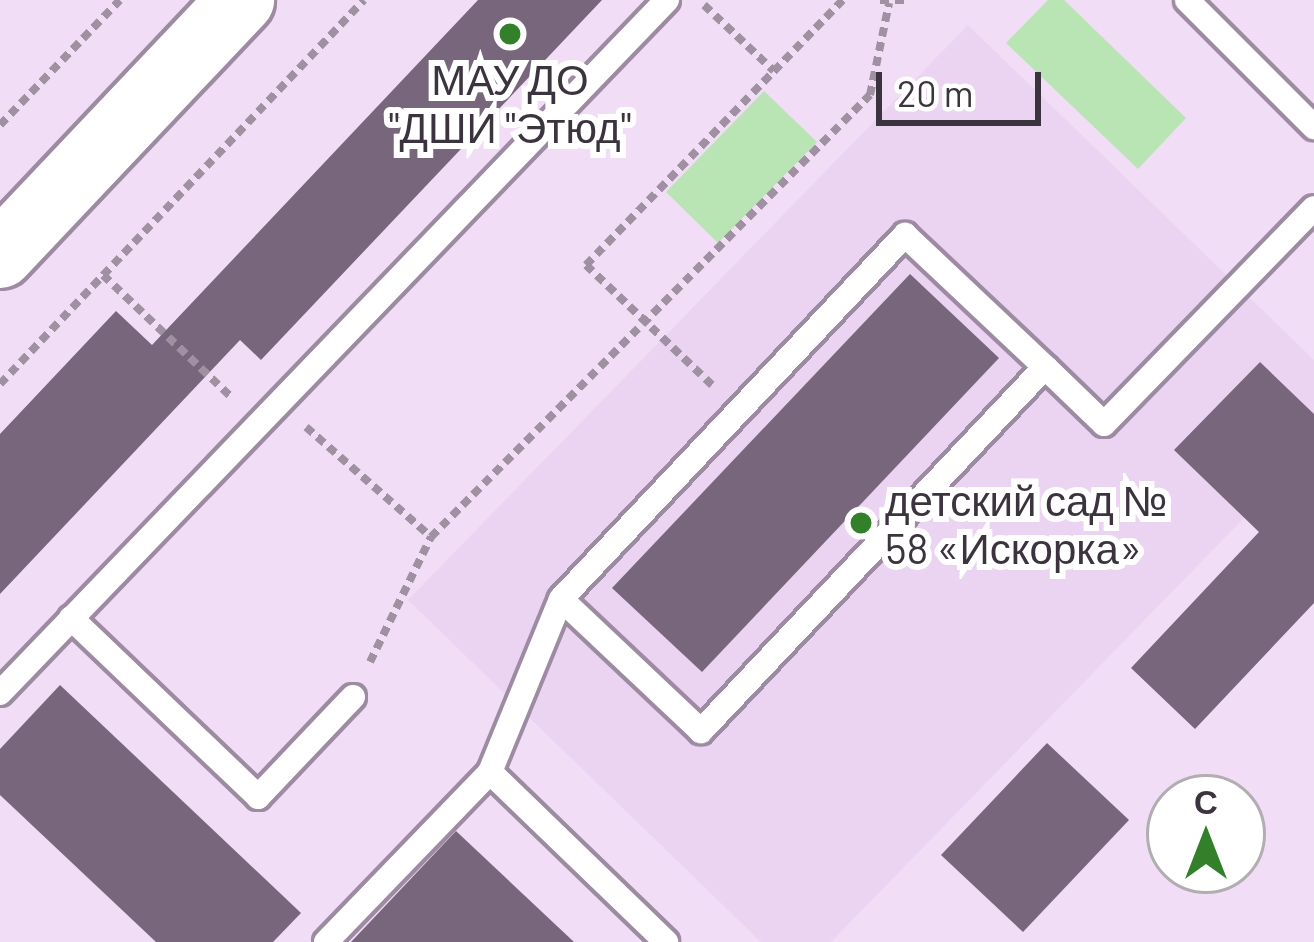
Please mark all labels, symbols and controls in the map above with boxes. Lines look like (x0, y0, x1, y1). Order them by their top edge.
marker: МАУ ДО "ДШИ "Этюд" (497, 21, 523, 47)
scale bar (882, 48, 1047, 122)
place label: МАУ ДО "ДШИ "Этюд" (388, 53, 632, 152)
text: 20 m (897, 71, 974, 114)
place label: детский сад № 58 «Искорка» (885, 474, 1167, 572)
marker: детский сад № 58 «Искорка» (848, 510, 874, 536)
north arrow (1146, 774, 1266, 894)
text: С (1194, 781, 1218, 821)

